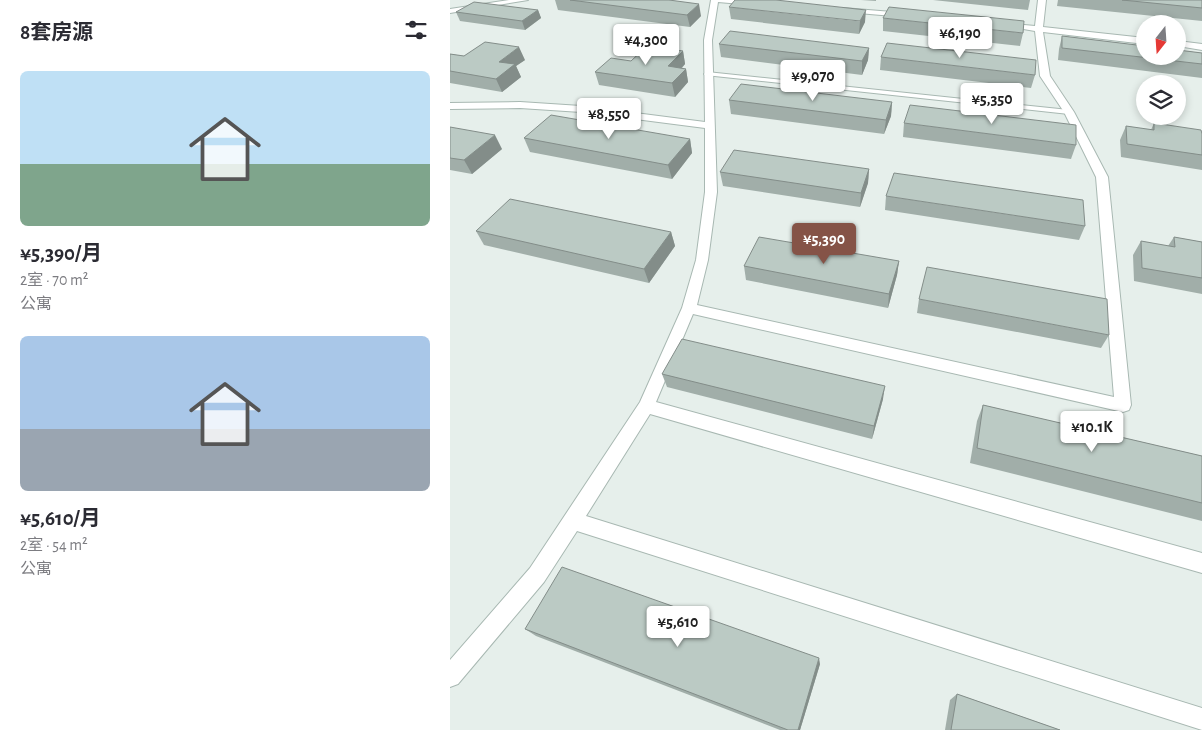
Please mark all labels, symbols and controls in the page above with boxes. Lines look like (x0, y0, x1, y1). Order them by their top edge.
north arrow (1136, 15, 1186, 65)
map controls (1136, 15, 1186, 125)
icon: filters (402, 16, 430, 44)
pin: ¥6,190 (919, 17, 1001, 59)
text: 8套房源 (20, 22, 93, 43)
pin: ¥4,300 (605, 23, 687, 66)
text: ¥6,190 (939, 25, 981, 41)
text: ¥4,300 (624, 32, 668, 48)
pin: ¥9,070 (772, 59, 854, 102)
text: ¥9,070 (791, 68, 835, 84)
button: layers (1136, 75, 1186, 125)
pin: ¥5,350 (951, 82, 1033, 125)
text: ¥5,350 (971, 91, 1013, 107)
pin: ¥8,550 (568, 98, 650, 140)
icon: home (180, 104, 270, 194)
text: ¥8,550 (588, 106, 630, 122)
pin: ¥5,390 (783, 222, 865, 265)
text: ¥5,390 (803, 231, 845, 247)
text: ¥5,390/月 (20, 243, 102, 264)
text: 2室 · 70 m² (20, 272, 88, 288)
text: 公寓 (20, 296, 52, 312)
icon: home (180, 369, 270, 459)
pin: ¥10.1K (1051, 410, 1133, 453)
text: ¥10.1K (1071, 419, 1113, 435)
text: ¥5,610/月 (20, 508, 101, 529)
text: 2室 · 54 m² (20, 537, 88, 553)
text: 公寓 (20, 561, 52, 577)
pin: ¥5,610 (637, 606, 719, 648)
text: ¥5,610 (658, 614, 698, 630)

